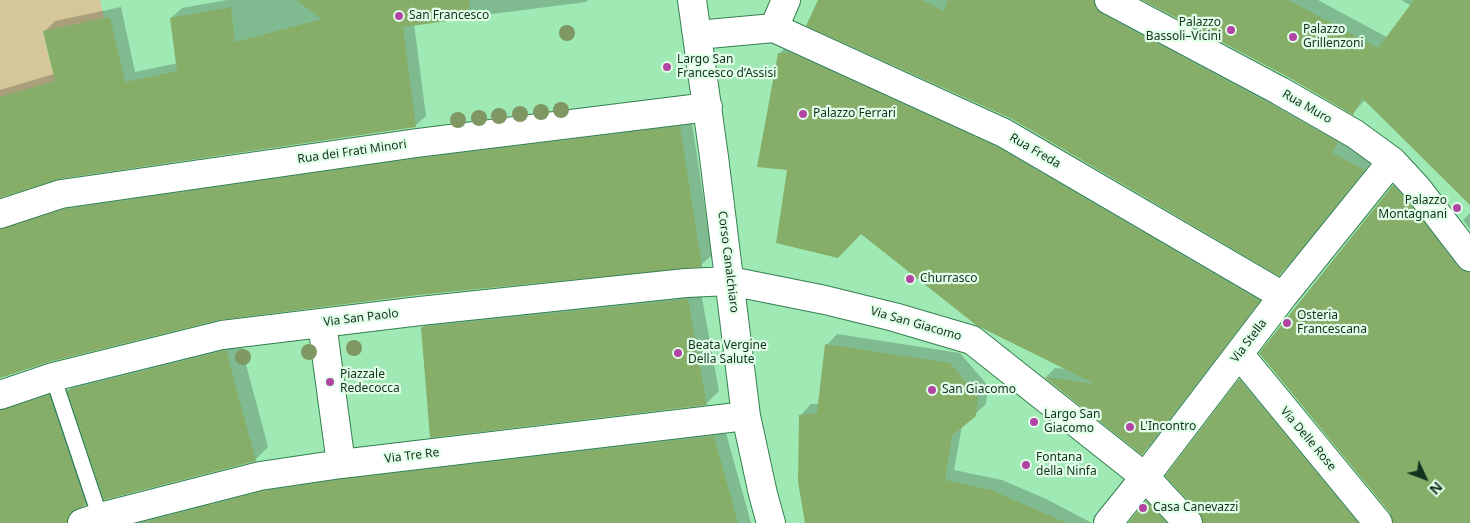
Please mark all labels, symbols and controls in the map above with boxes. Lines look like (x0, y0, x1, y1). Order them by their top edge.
place label: San Francesco (409, 9, 489, 23)
marker: San Francesco (393, 10, 405, 22)
place label: Palazzo Bassoli–Vicini (1146, 16, 1221, 44)
place label: Palazzo Grillenzoni (1303, 23, 1364, 51)
marker: Palazzo Bassoli–Vicini (1225, 24, 1237, 36)
marker: Palazzo Grillenzoni (1287, 31, 1299, 43)
place label: Largo San Francesco d’Assisi (677, 53, 776, 81)
marker: Largo San Francesco d’Assisi (661, 61, 673, 73)
street label: Rua Muro (1280, 87, 1334, 127)
place label: Palazzo Ferrari (813, 107, 896, 121)
marker: Palazzo Ferrari (797, 108, 809, 120)
street label: Rua Freda (1007, 131, 1063, 171)
street label: Rua dei Frati Minori (297, 137, 407, 167)
place label: Palazzo Montagnani (1378, 194, 1447, 222)
marker: Palazzo Montagnani (1451, 202, 1463, 214)
street label: Corso Canalchiaro (715, 210, 741, 314)
place label: Churrasco (920, 272, 978, 286)
marker: Churrasco (904, 273, 916, 285)
street label: Via San Giacomo (869, 304, 963, 344)
street label: Via San Paolo (323, 306, 399, 330)
place label: Osteria Francescana (1297, 309, 1367, 337)
street label: Via Stella (1228, 316, 1270, 366)
marker: Osteria Francescana (1281, 317, 1293, 329)
place label: Beata Vergine Della Salute (688, 339, 767, 367)
marker: Beata Vergine Della Salute (672, 347, 684, 359)
place label: Piazzale Redecocca (340, 368, 400, 396)
marker: Piazzale Redecocca (324, 376, 336, 388)
place label: San Giacomo (942, 383, 1016, 397)
marker: San Giacomo (926, 384, 938, 396)
street label: Via Delle Rose (1277, 404, 1339, 474)
place label: Largo San Giacomo (1044, 408, 1100, 436)
marker: Largo San Giacomo (1028, 416, 1040, 428)
place label: L'Incontro (1140, 420, 1196, 434)
marker: L'Incontro (1124, 421, 1136, 433)
street label: Via Tre Re (384, 445, 440, 467)
place label: Fontana della Ninfa (1036, 451, 1097, 479)
north arrow (1400, 453, 1450, 503)
marker: Fontana della Ninfa (1020, 459, 1032, 471)
text: N (1426, 478, 1447, 499)
place label: Casa Canevazzi (1153, 501, 1238, 515)
marker: Casa Canevazzi (1137, 502, 1149, 514)

